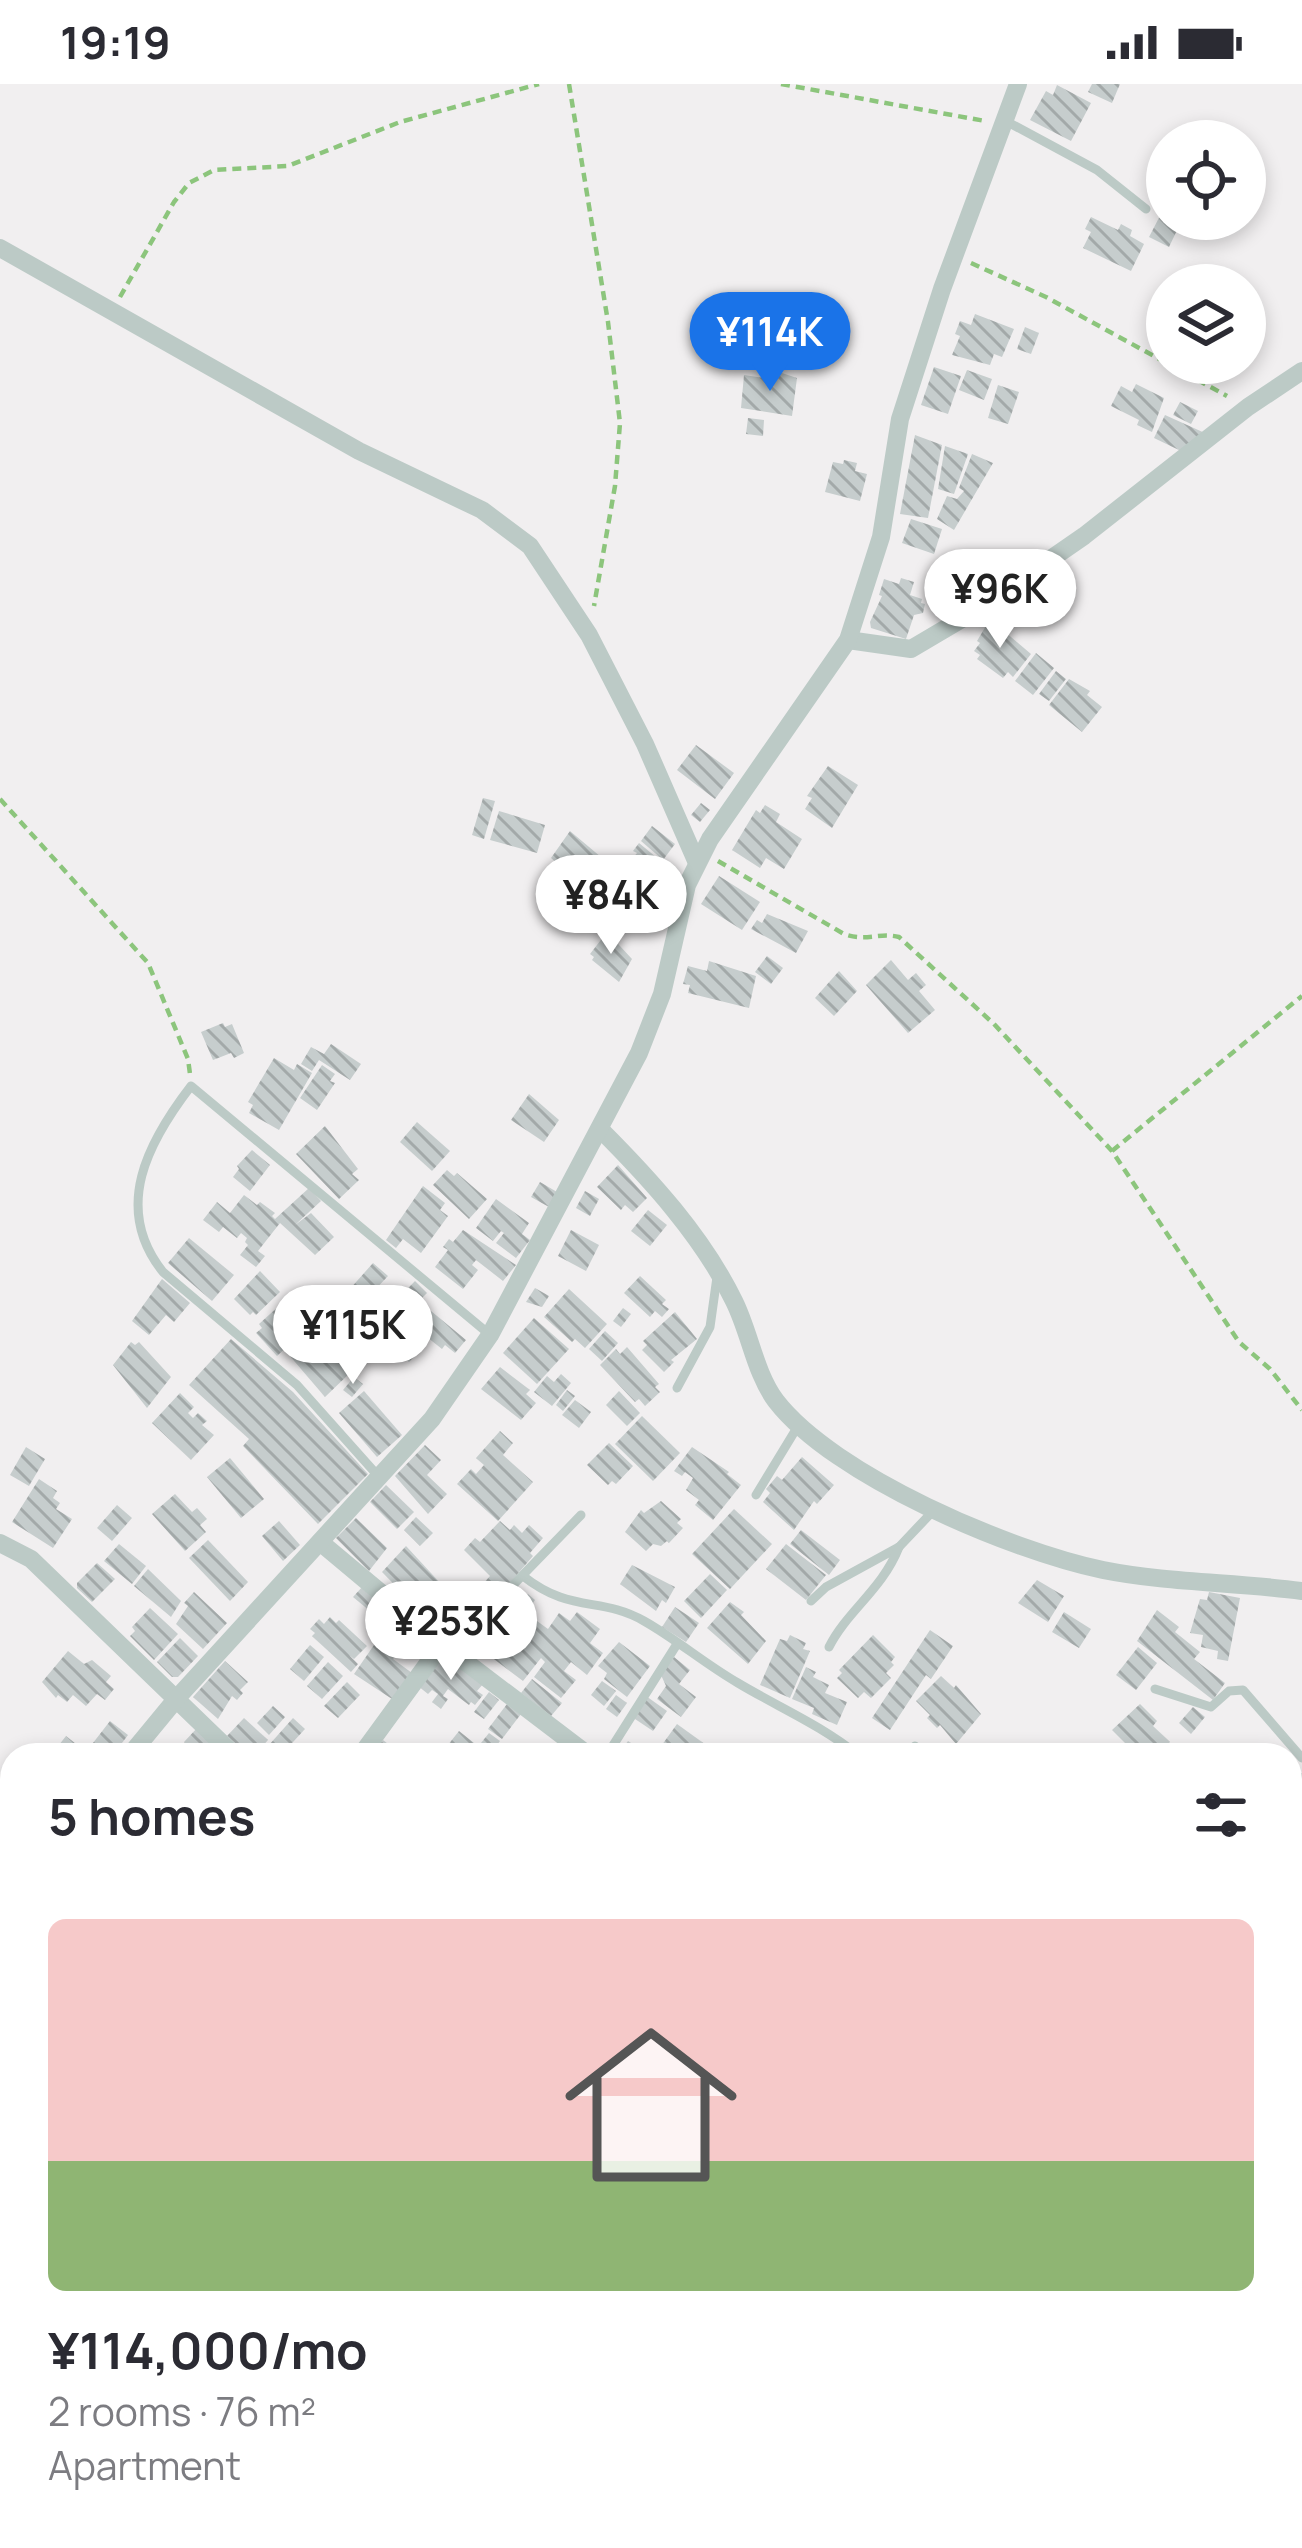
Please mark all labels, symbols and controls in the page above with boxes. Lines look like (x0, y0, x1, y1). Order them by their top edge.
text: 19:19 (60, 11, 171, 73)
map controls (1146, 120, 1266, 384)
button: locate (1146, 120, 1266, 240)
button: layers (1146, 264, 1266, 384)
pin: ¥114K (686, 292, 854, 394)
text: ¥114K (717, 304, 823, 358)
pin: ¥96K (929, 549, 1071, 651)
text: ¥96K (951, 561, 1049, 615)
pin: ¥84K (540, 855, 682, 957)
text: ¥84K (563, 867, 659, 921)
pin: ¥115K (269, 1285, 437, 1387)
text: ¥115K (300, 1297, 406, 1351)
pin: ¥253K (367, 1581, 535, 1683)
text: ¥253K (392, 1593, 510, 1647)
text: 5 homes (48, 1781, 255, 1850)
icon: filters (1188, 1782, 1254, 1848)
icon: home (543, 1997, 759, 2213)
text: ¥114,000/mo (48, 2315, 368, 2384)
text: 2 rooms · 76 m² (48, 2384, 316, 2438)
text: Apartment (48, 2438, 241, 2492)

